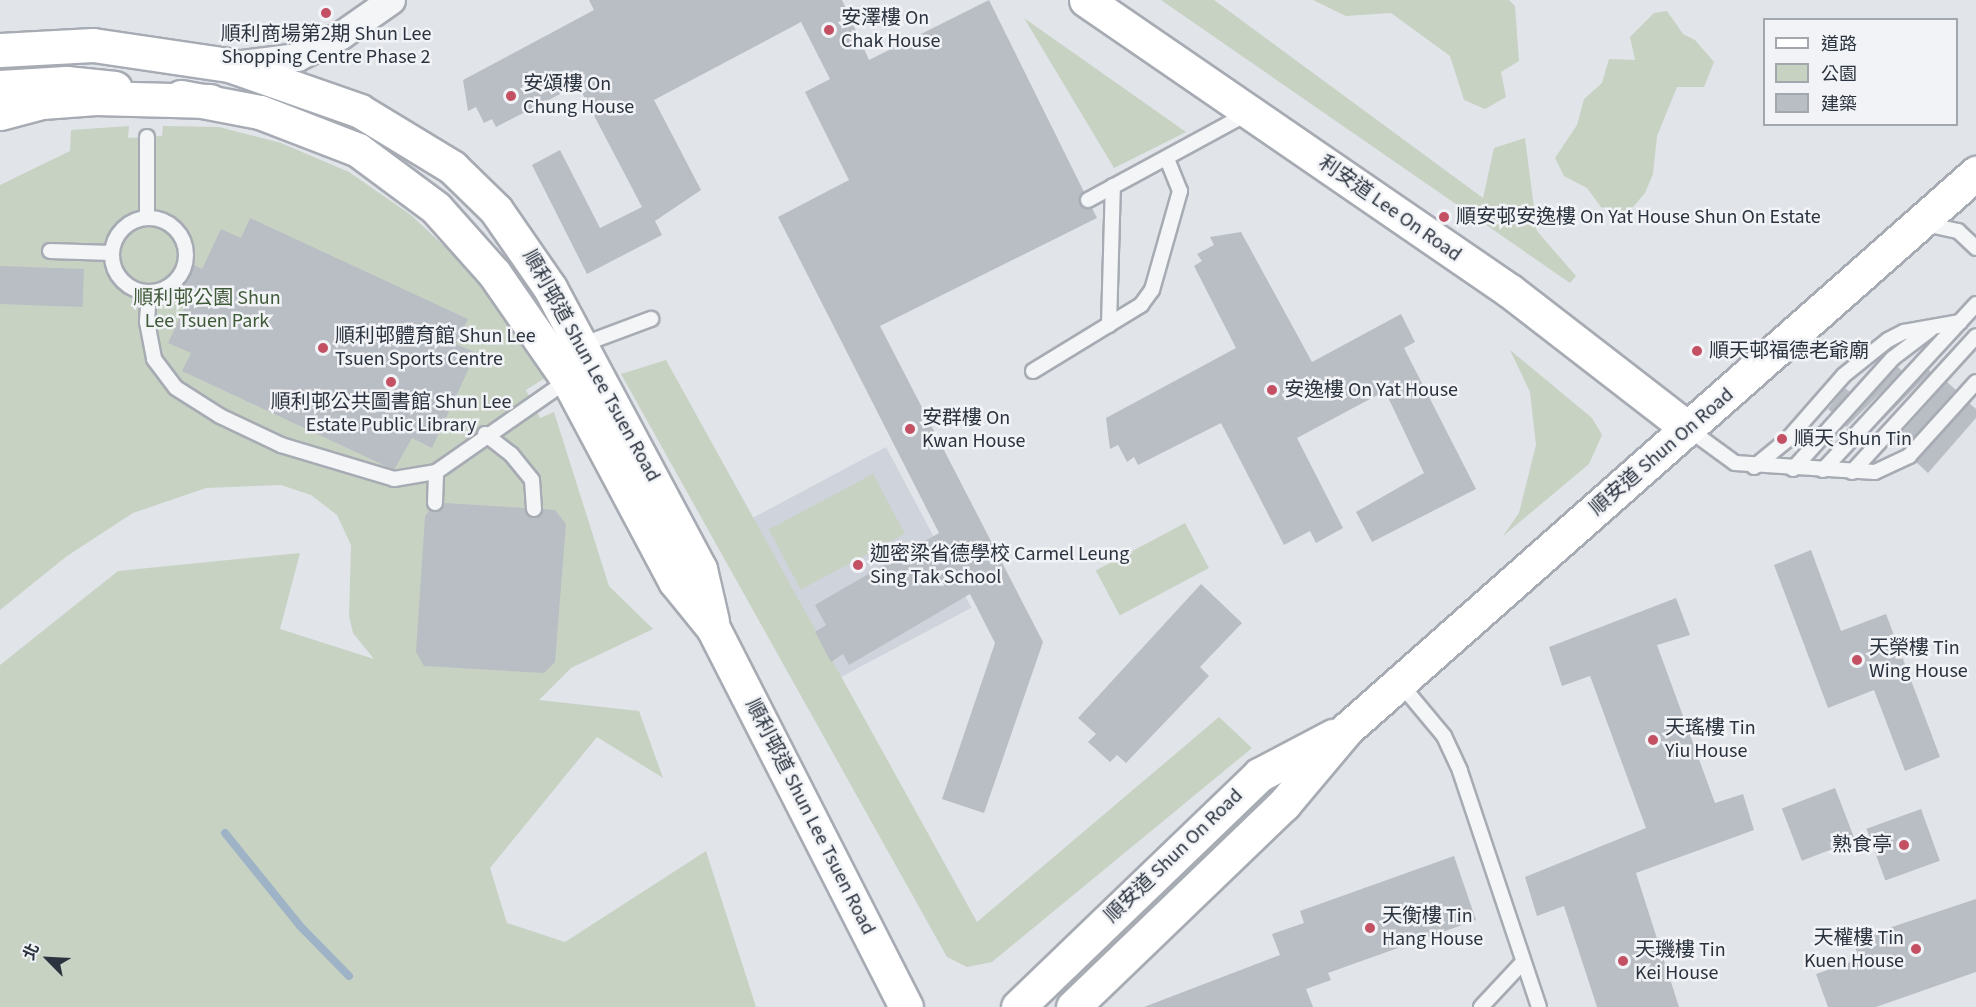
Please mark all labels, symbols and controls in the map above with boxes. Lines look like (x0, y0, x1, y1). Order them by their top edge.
marker: 順利商場第2期 Shun Lee Shopping Centre Phase 2 (319, 6, 333, 20)
place label: 安澤樓 On Chak House (841, 6, 940, 53)
legend (1763, 18, 1958, 126)
place label: 順利商場第2期 Shun Lee Shopping Centre Phase 2 (221, 22, 431, 69)
marker: 安澤樓 On Chak House (822, 23, 836, 37)
text: 道路 (1821, 32, 1857, 57)
text: 公園 (1821, 62, 1857, 87)
place label: 安頌樓 On Chung House (523, 72, 634, 119)
marker: 安頌樓 On Chung House (504, 89, 518, 103)
text: 建築 (1821, 92, 1857, 117)
street label: 利安道 Lee On Road (1314, 151, 1466, 267)
place label: 順安邨安逸樓 On Yat House Shun On Estate (1456, 205, 1821, 229)
marker: 順安邨安逸樓 On Yat House Shun On Estate (1437, 210, 1451, 224)
street label: 順利邨道 Shun Lee Tsuen Road (517, 246, 665, 486)
park label: 順利邨公園 Shun Lee Tsuen Park (133, 286, 281, 333)
place label: 順利邨體育館 Shun Lee Tsuen Sports Centre (335, 324, 536, 371)
place label: 順天邨福德老爺廟 (1709, 339, 1869, 363)
marker: 順利邨體育館 Shun Lee Tsuen Sports Centre (316, 341, 330, 355)
marker: 順天邨福德老爺廟 (1690, 344, 1704, 358)
marker: 順利邨公共圖書館 Shun Lee Estate Public Library (384, 375, 398, 389)
place label: 安逸樓 On Yat House (1284, 378, 1458, 402)
marker: 安逸樓 On Yat House (1265, 383, 1279, 397)
street label: 順安道 Shun On Road (1585, 383, 1739, 521)
place label: 順利邨公共圖書館 Shun Lee Estate Public Library (271, 391, 511, 438)
place label: 安群樓 On Kwan House (922, 406, 1026, 453)
marker: 安群樓 On Kwan House (903, 422, 917, 436)
place label: 順天 Shun Tin (1794, 427, 1912, 451)
marker: 順天 Shun Tin (1775, 432, 1789, 446)
place label: 迦密梁省德學校 Carmel Leung Sing Tak School (870, 542, 1129, 589)
marker: 迦密梁省德學校 Carmel Leung Sing Tak School (851, 558, 865, 572)
place label: 天榮樓 Tin Wing House (1869, 636, 1968, 683)
marker: 天榮樓 Tin Wing House (1850, 653, 1864, 667)
street label: 順利邨道 Shun Lee Tsuen Road (740, 695, 880, 939)
place label: 天瑤樓 Tin Yiu House (1665, 716, 1756, 763)
marker: 天瑤樓 Tin Yiu House (1646, 733, 1660, 747)
street label: 順安道 Shun On Road (1100, 784, 1248, 928)
place label: 熟食亭 (1832, 833, 1892, 857)
marker: 熟食亭 (1897, 838, 1911, 852)
place label: 天衡樓 Tin Hang House (1382, 904, 1483, 951)
marker: 天衡樓 Tin Hang House (1363, 921, 1377, 935)
place label: 天權樓 Tin Kuen House (1804, 926, 1904, 973)
north arrow (18, 929, 78, 989)
place label: 天璣樓 Tin Kei House (1635, 938, 1726, 985)
text: 北 (18, 940, 45, 963)
marker: 天權樓 Tin Kuen House (1909, 942, 1923, 956)
marker: 天璣樓 Tin Kei House (1616, 954, 1630, 968)

